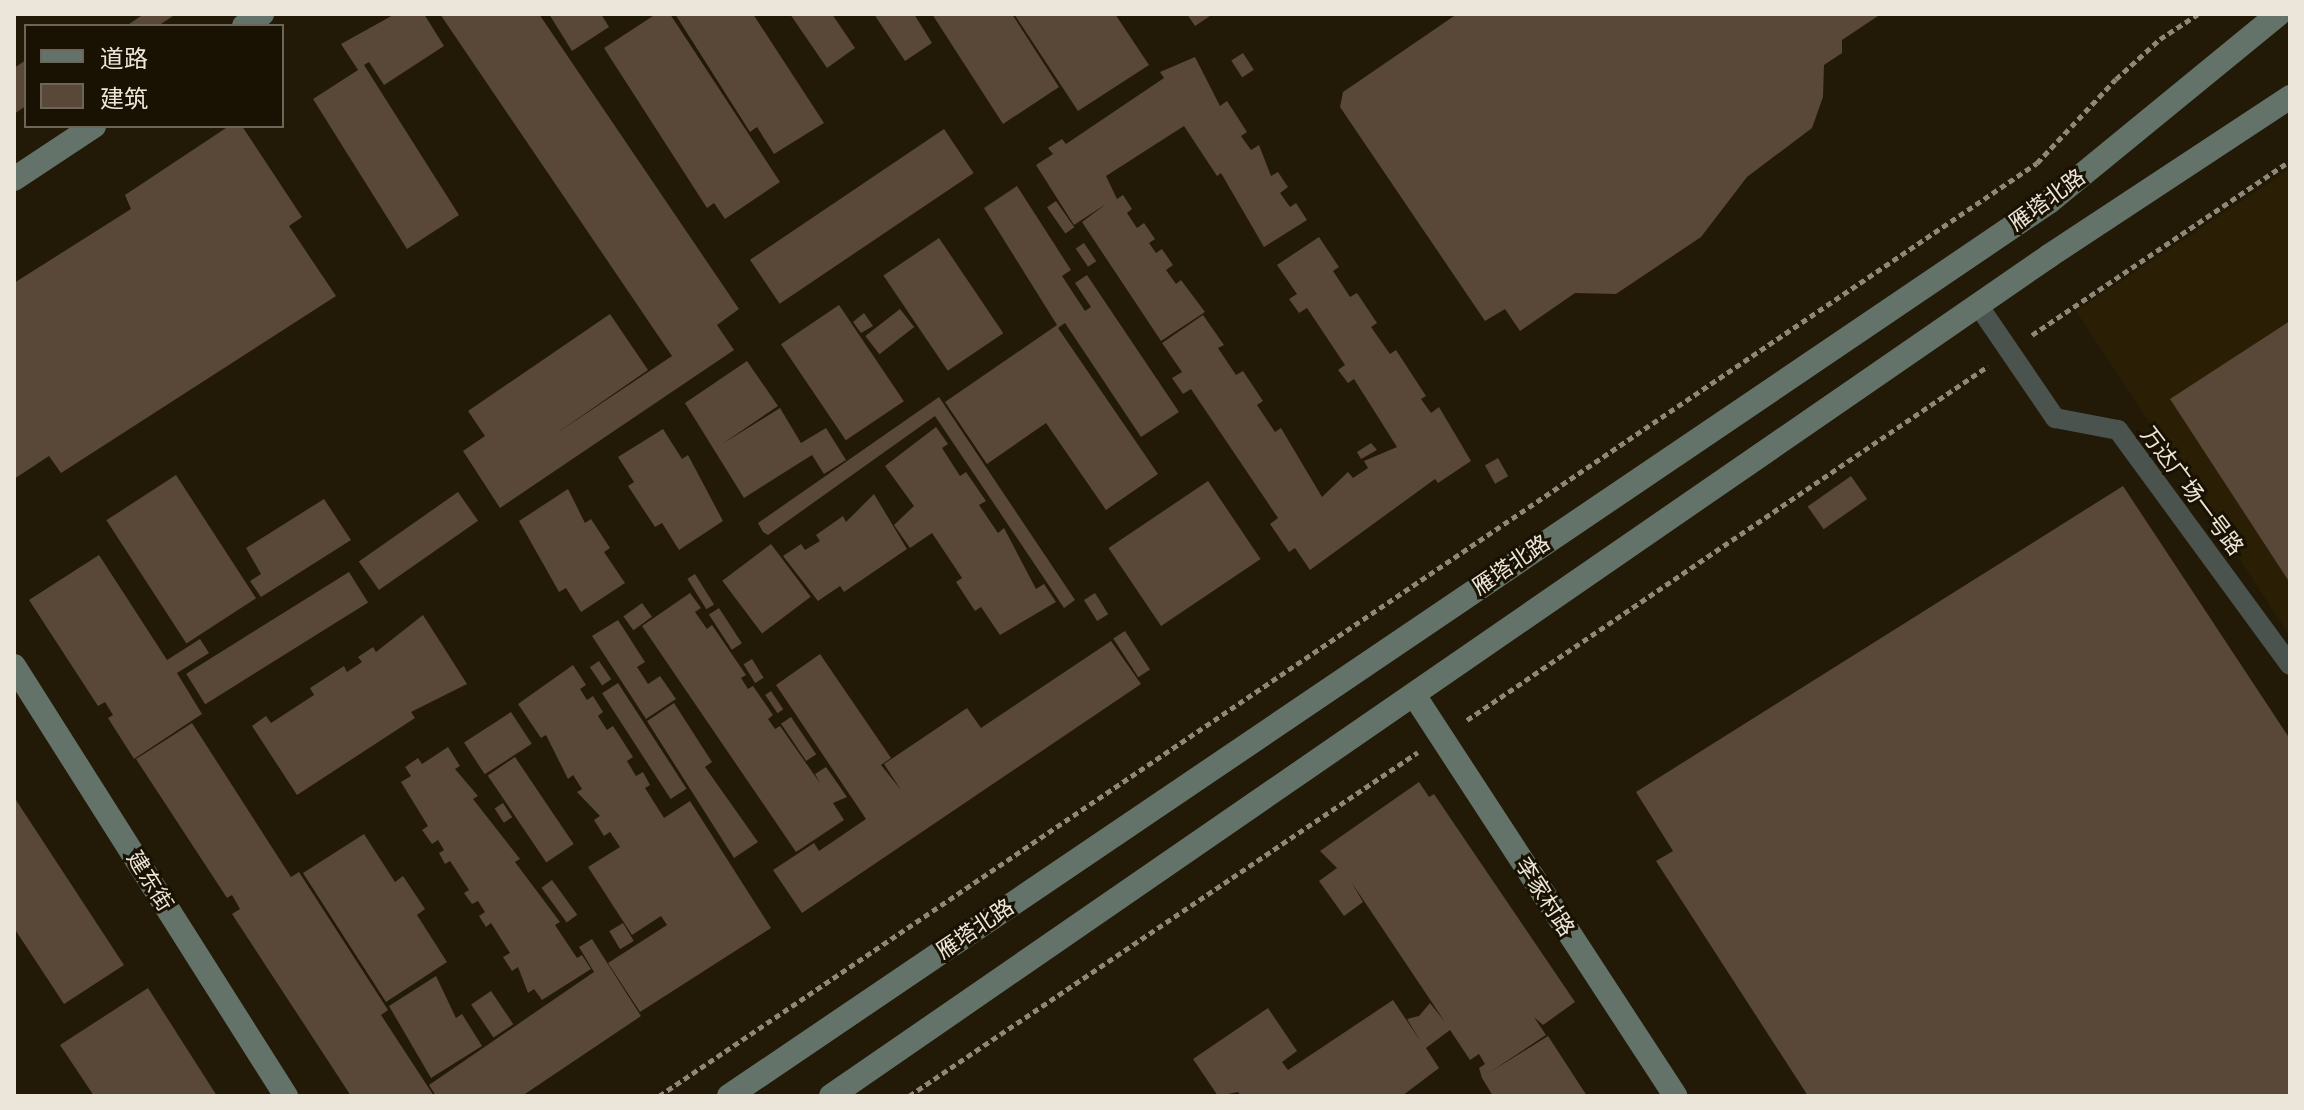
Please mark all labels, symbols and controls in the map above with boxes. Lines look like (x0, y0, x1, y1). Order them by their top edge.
legend (24, 24, 284, 128)
text: 道路 (100, 44, 148, 73)
text: 建筑 (100, 84, 148, 113)
street label: 雁塔北路 (2004, 163, 2090, 237)
street label: 万达广场一号路 (2135, 422, 2249, 560)
street label: 雁塔北路 (1467, 529, 1555, 601)
street label: 建东街 (121, 846, 179, 916)
street label: 李家村路 (1510, 853, 1580, 941)
street label: 雁塔北路 (931, 893, 1019, 965)

